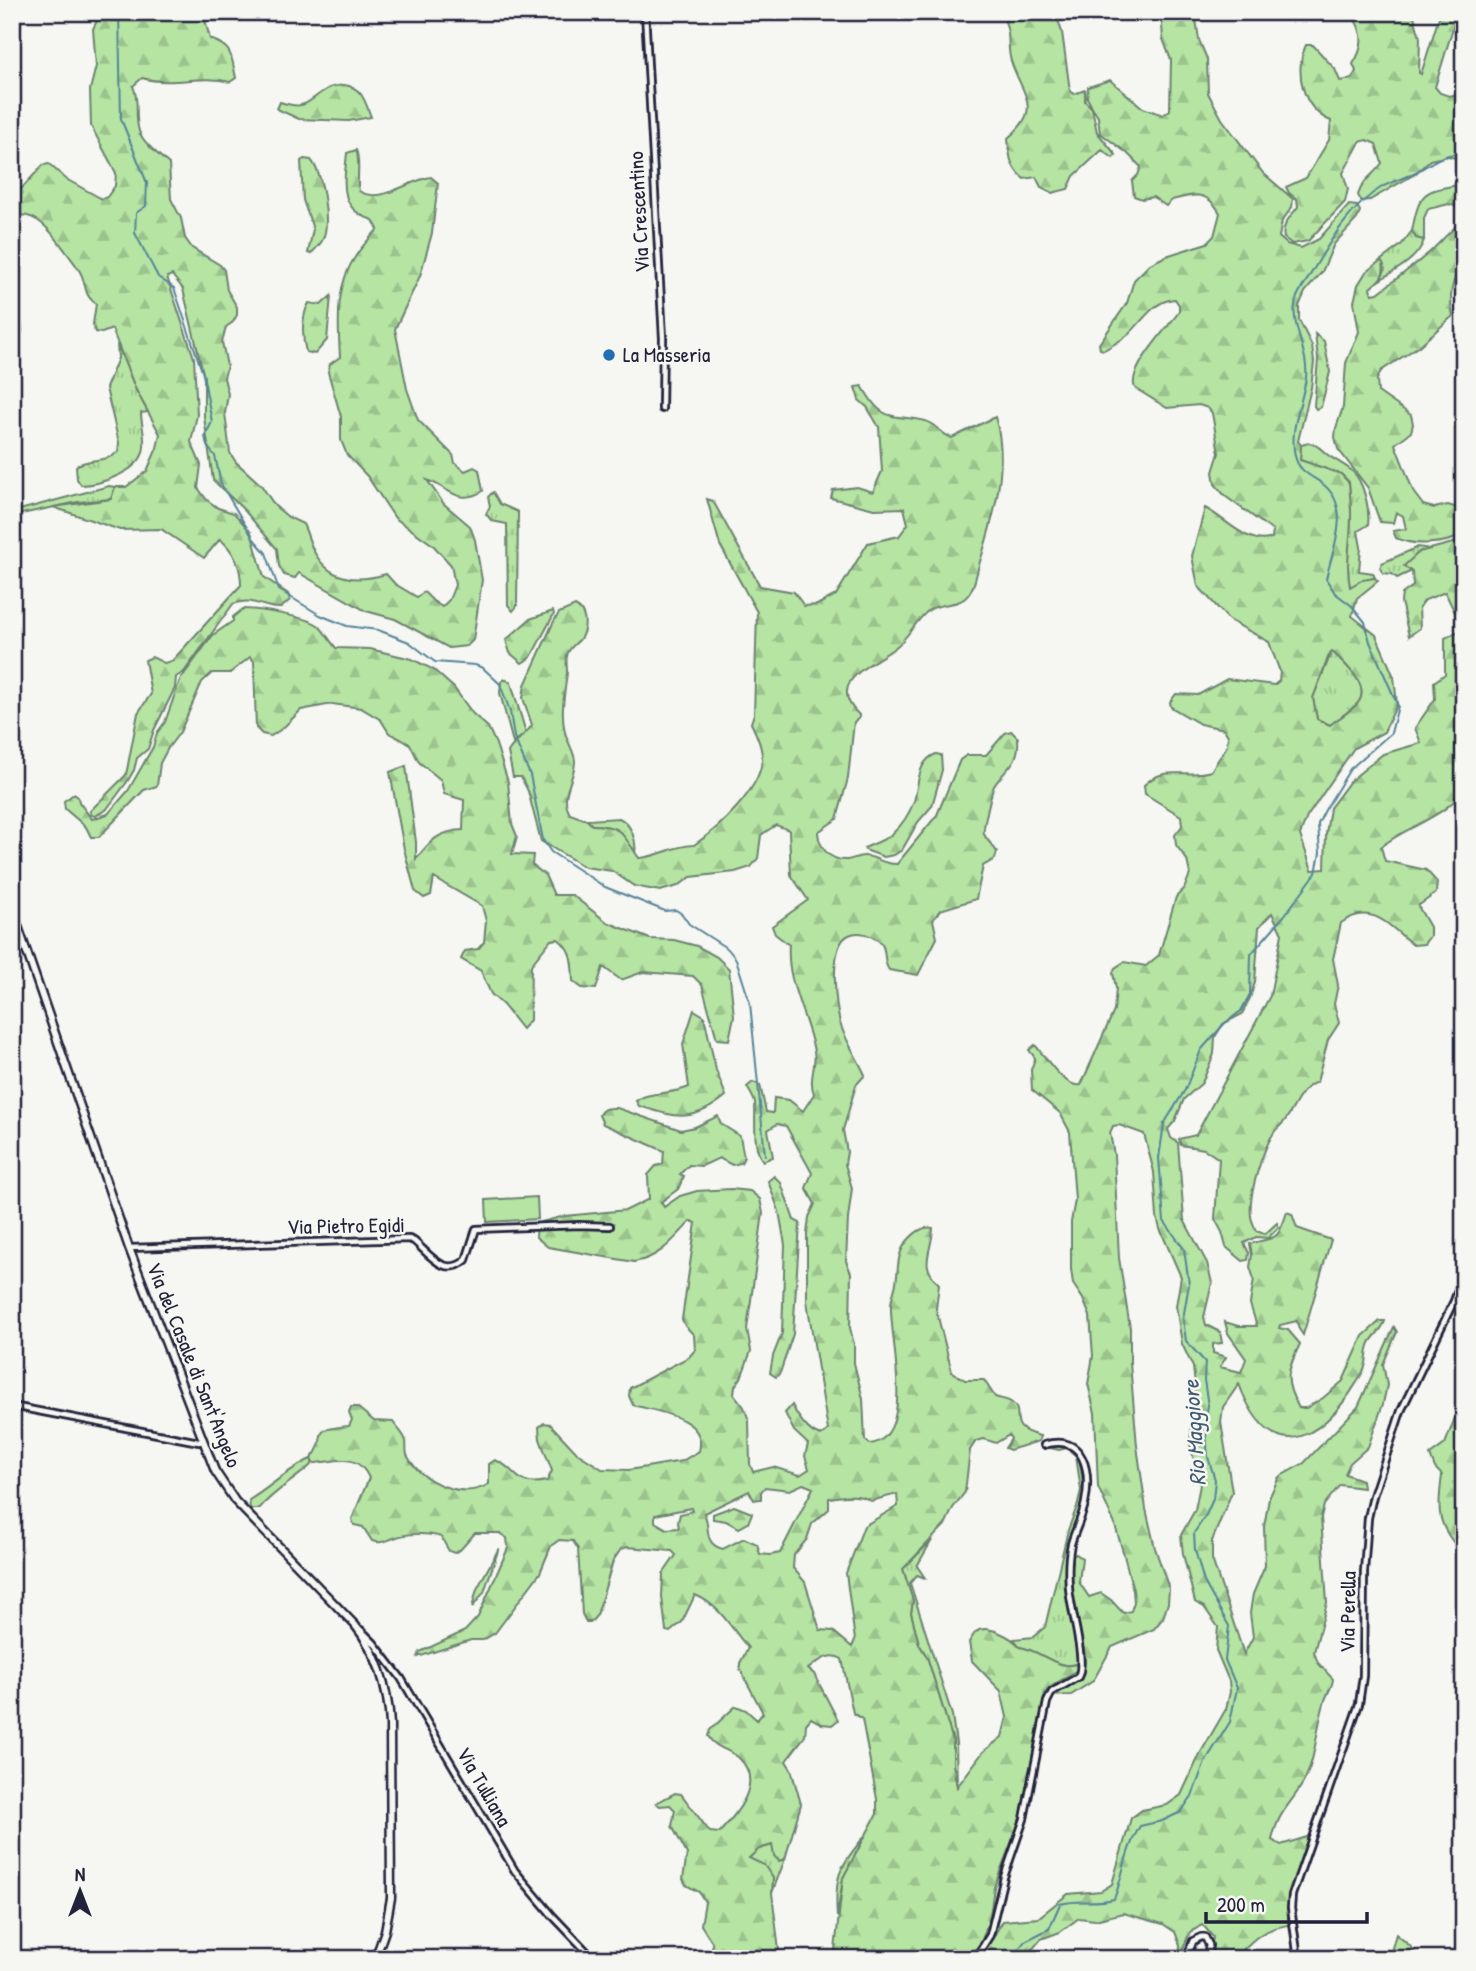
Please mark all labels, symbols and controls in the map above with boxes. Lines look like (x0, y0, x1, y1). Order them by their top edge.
street label: Via Crescentino (621, 151, 656, 273)
place label: La Masseria (623, 340, 710, 369)
marker: La Masseria (601, 347, 617, 363)
street label: Via Pietro Egidi (287, 1210, 405, 1241)
street label: Via del Casale di Sant'Angelo (140, 1258, 249, 1472)
water label: Rio Maggiore (1174, 1378, 1214, 1487)
street label: Via Perella (1332, 1571, 1363, 1653)
street label: Via Tulliana (450, 1742, 519, 1832)
north arrow (46, 1856, 116, 1926)
text: N (75, 1861, 85, 1887)
scale bar (1206, 1880, 1368, 1924)
text: 200 m (1217, 1890, 1265, 1919)

